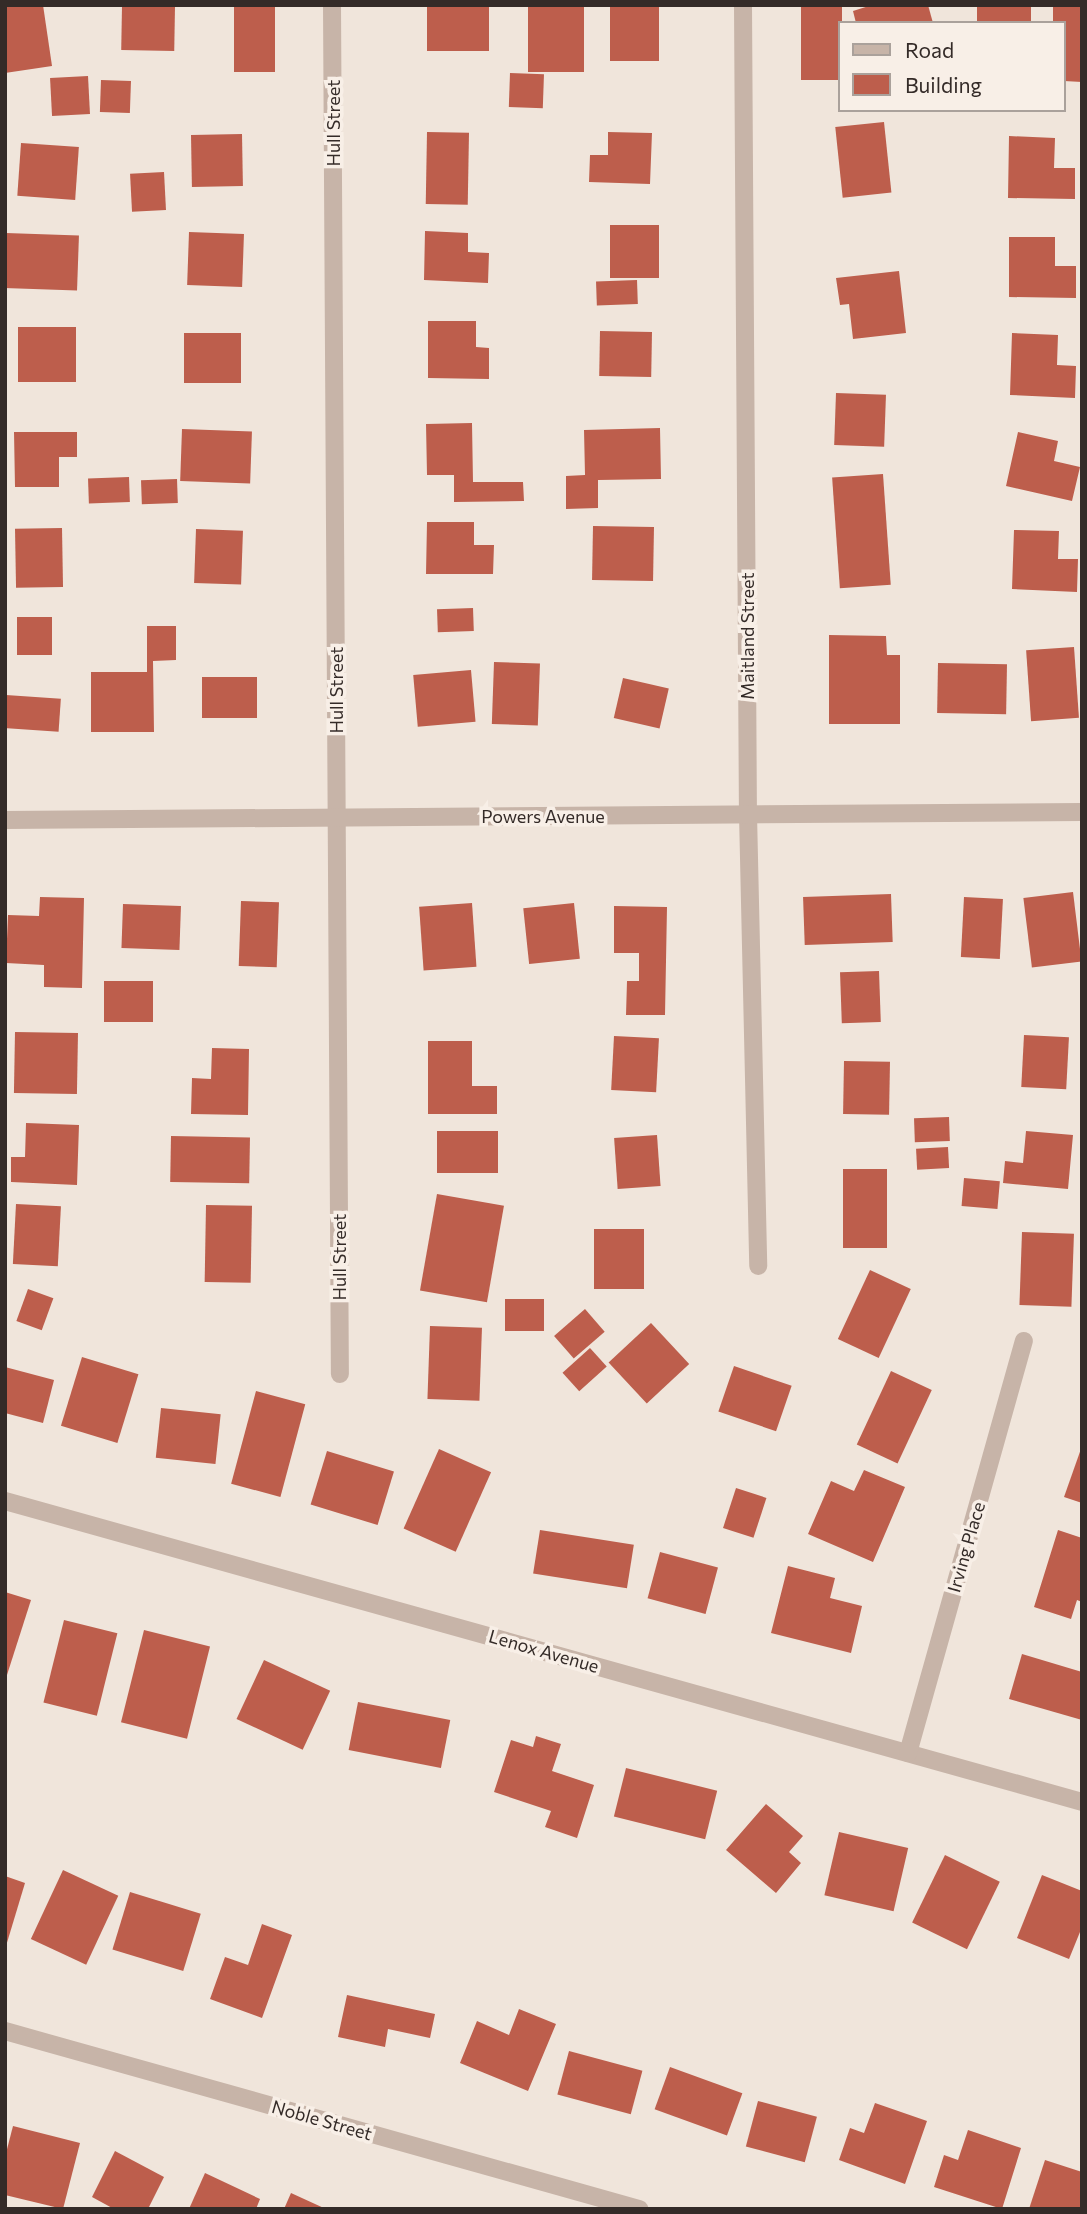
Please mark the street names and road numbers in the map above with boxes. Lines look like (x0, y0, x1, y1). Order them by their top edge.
street label: Hull Street (322, 79, 344, 167)
street label: Maitland Street (736, 572, 758, 700)
street label: Hull Street (325, 646, 347, 734)
street label: Powers Avenue (481, 805, 605, 827)
street label: Hull Street (328, 1213, 350, 1301)
street label: Irving Place (943, 1499, 989, 1595)
street label: Lenox Avenue (486, 1625, 602, 1677)
street label: Noble Street (269, 2095, 375, 2145)

